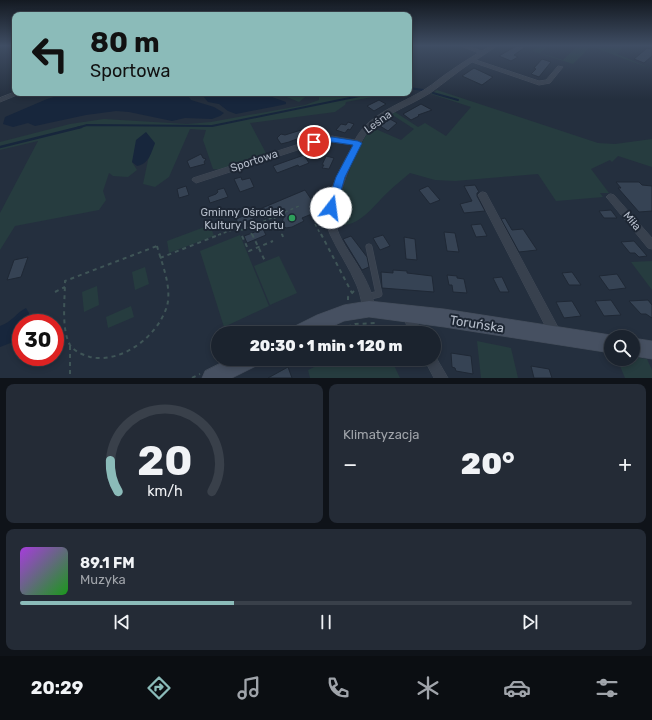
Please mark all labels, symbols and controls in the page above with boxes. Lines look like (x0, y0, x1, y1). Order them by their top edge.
text: 80 m (90, 26, 160, 59)
icon: left (24, 28, 76, 80)
text: Sportowa (90, 60, 170, 82)
street label: Leśna (362, 108, 394, 136)
pin (297, 125, 331, 159)
icon: arrive (303, 131, 325, 153)
street label: Sportowa (229, 147, 279, 175)
position arrow (310, 187, 352, 229)
place label: Gminny Ośrodek Kultury I Sportu (201, 206, 284, 232)
street label: Miła (620, 209, 644, 233)
marker: Gminny Ośrodek Kultury I Sportu (287, 213, 297, 223)
street label: Toruńska (449, 312, 505, 336)
speed limit sign: 30 (12, 314, 64, 366)
map controls (604, 330, 640, 366)
button: search (604, 330, 640, 366)
text: 20:30 · 1 min · 120 m (250, 337, 402, 355)
text: Klimatyzacja (343, 427, 419, 442)
text: 20 (137, 435, 192, 484)
text: 20° (461, 446, 515, 482)
text: − (343, 451, 357, 478)
text: + (618, 451, 632, 478)
text: km/h (147, 482, 182, 499)
text: 89.1 FM (80, 554, 135, 572)
text: Muzyka (80, 572, 126, 587)
icon: previous (111, 611, 133, 633)
icon: pause (315, 611, 337, 633)
icon: next (519, 611, 541, 633)
icon: directions (145, 674, 173, 702)
icon: music (235, 674, 263, 702)
icon: phone (324, 674, 352, 702)
icon: climate (414, 674, 442, 702)
icon: car (503, 674, 531, 702)
icon: filters (593, 674, 621, 702)
text: 20:29 (31, 677, 83, 699)

